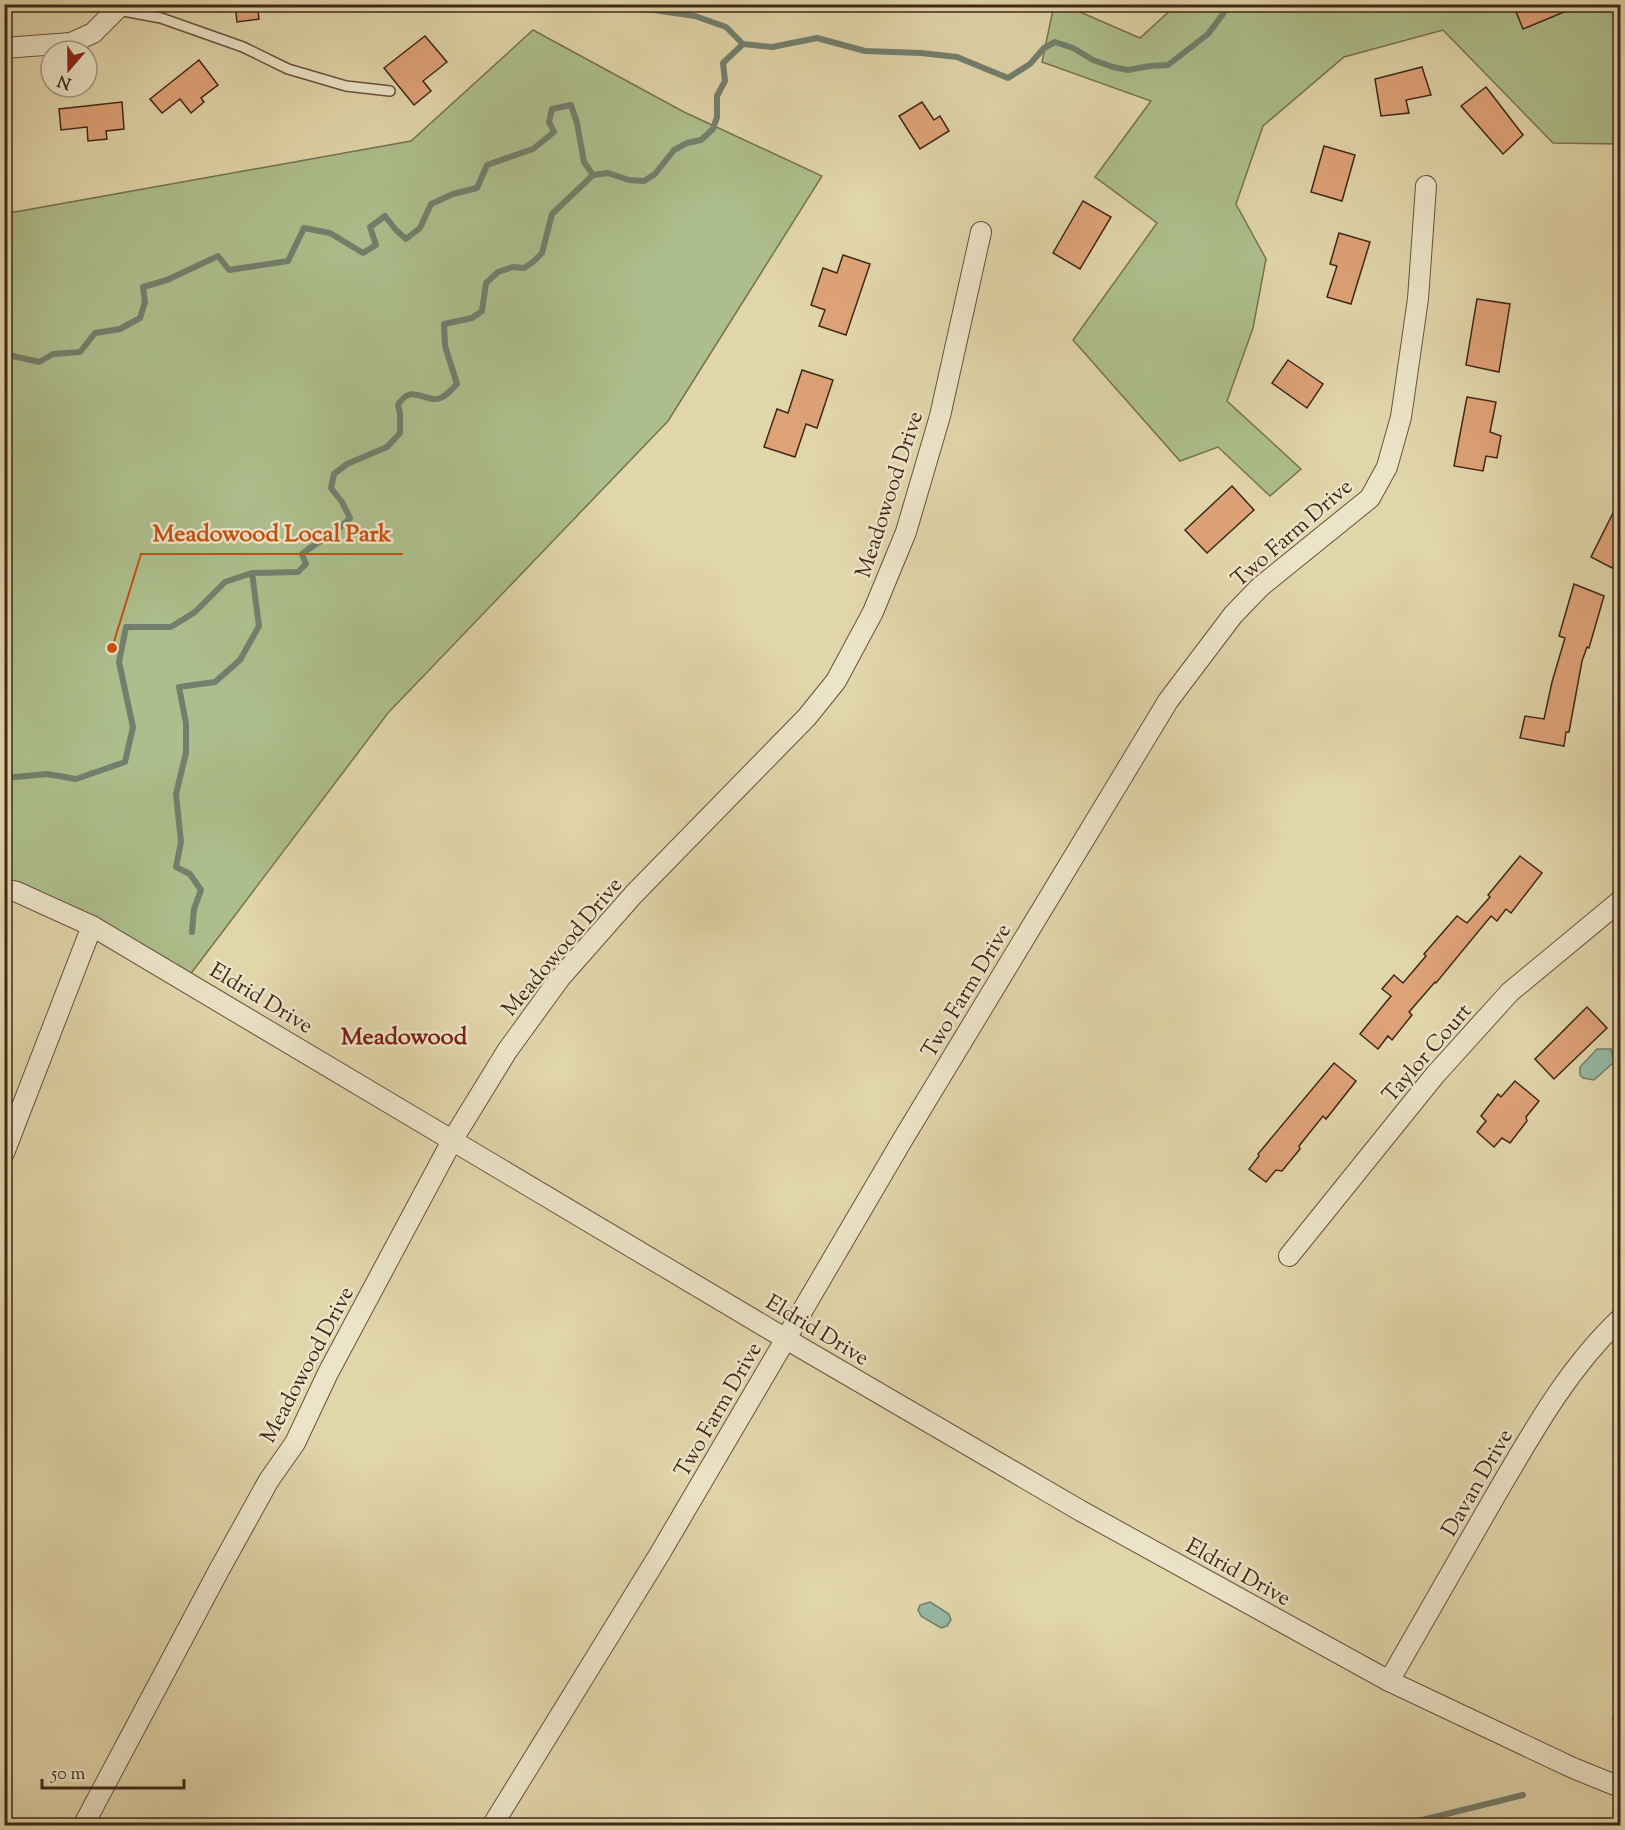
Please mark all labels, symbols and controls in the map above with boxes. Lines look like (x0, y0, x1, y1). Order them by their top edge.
north arrow (39, 39, 99, 99)
text: N (55, 68, 75, 94)
street label: Meadowood Drive (849, 407, 933, 582)
street label: Two Farm Drive (1225, 472, 1361, 596)
callout: Meadowood Local Park (141, 512, 403, 554)
text: Meadowood Local Park (153, 518, 392, 552)
street label: Meadowood Drive (495, 871, 631, 1025)
street label: Two Farm Drive (915, 918, 1020, 1065)
street label: Eldrid Drive (203, 956, 318, 1043)
street label: Taylor Court (1376, 997, 1481, 1111)
district label: Meadowood (341, 1021, 468, 1055)
street label: Meadowood Drive (254, 1281, 364, 1450)
street label: Eldrid Drive (759, 1288, 874, 1375)
street label: Two Farm Drive (668, 1337, 771, 1484)
street label: Davan Drive (1435, 1424, 1522, 1543)
street label: Eldrid Drive (1179, 1532, 1296, 1616)
scale bar (42, 1752, 184, 1790)
text: 50 m (50, 1762, 86, 1788)

